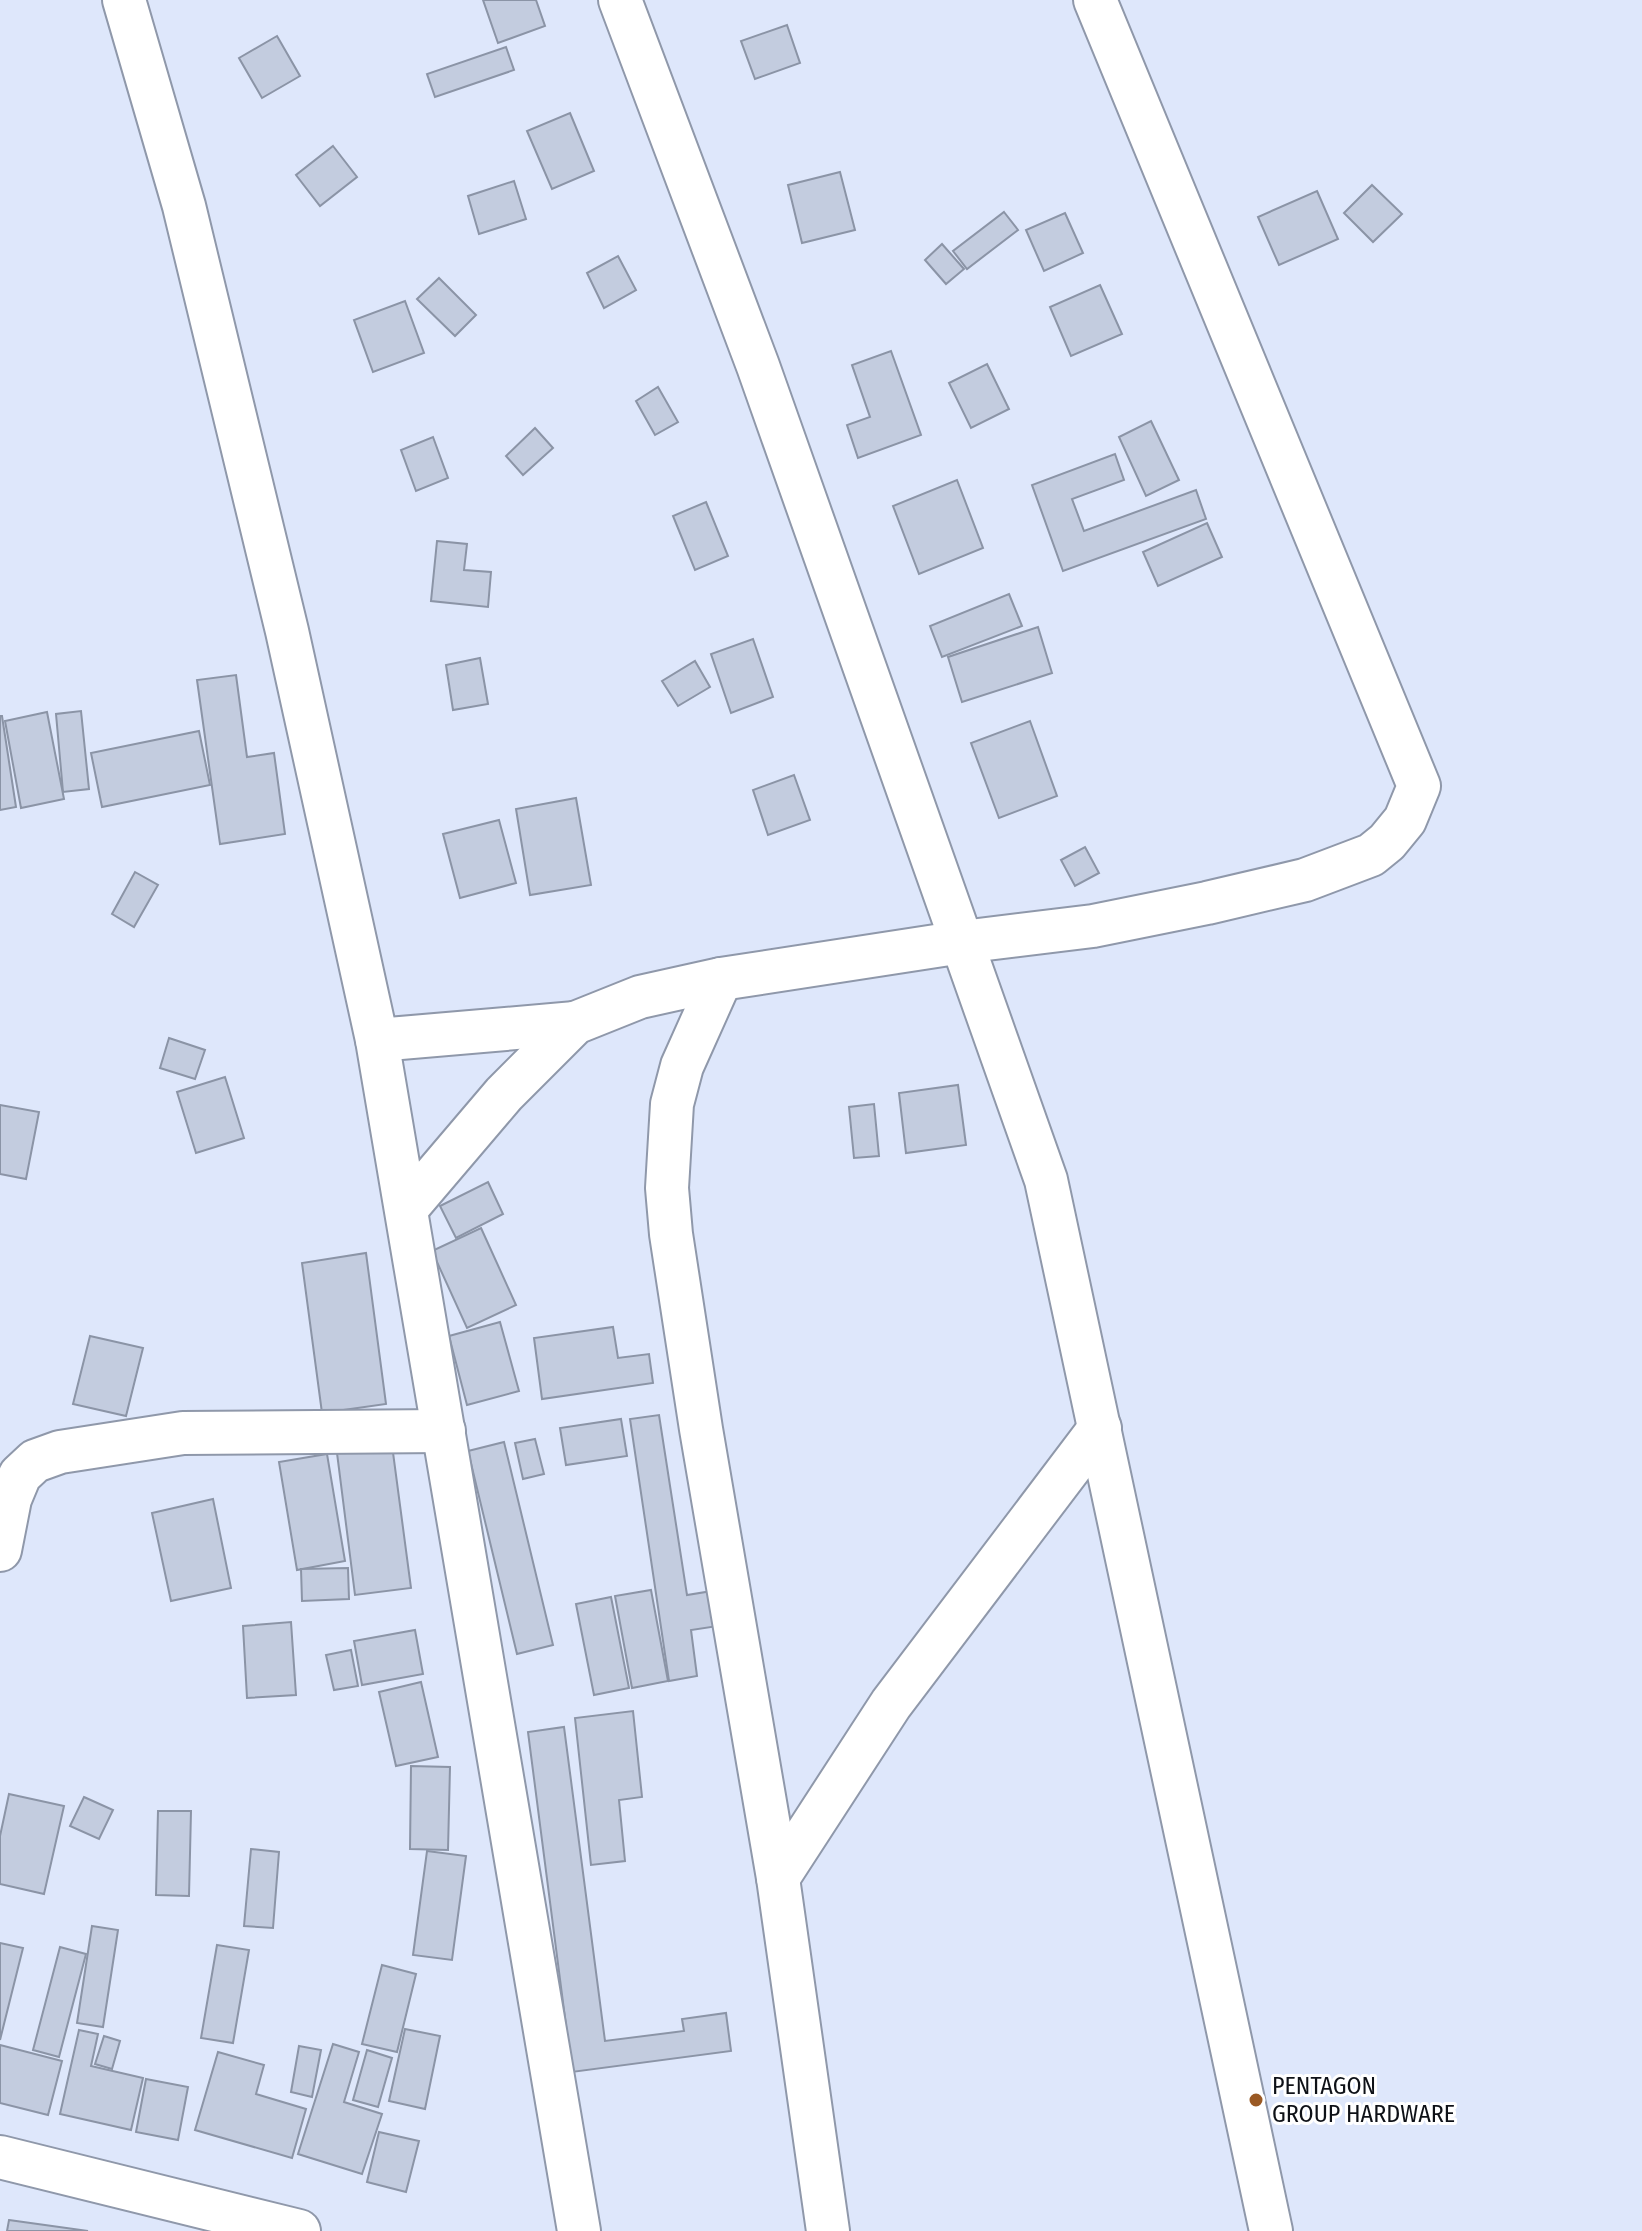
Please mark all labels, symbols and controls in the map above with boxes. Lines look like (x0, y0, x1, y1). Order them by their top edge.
place label: PENTAGON GROUP HARDWARE (1272, 2072, 1455, 2128)
marker: PENTAGON GROUP HARDWARE (1247, 2091, 1265, 2109)

